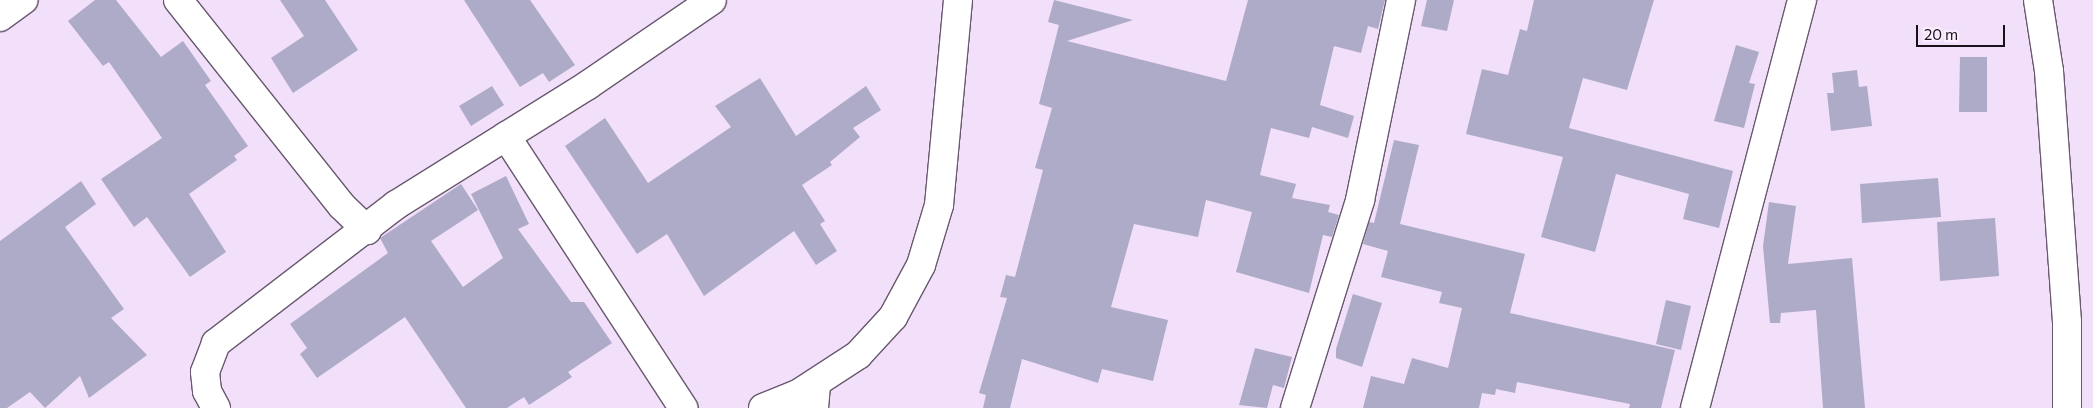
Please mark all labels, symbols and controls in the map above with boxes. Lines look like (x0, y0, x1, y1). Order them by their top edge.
scale bar (1918, 15, 2007, 47)
text: 20 m (1924, 25, 1958, 43)

